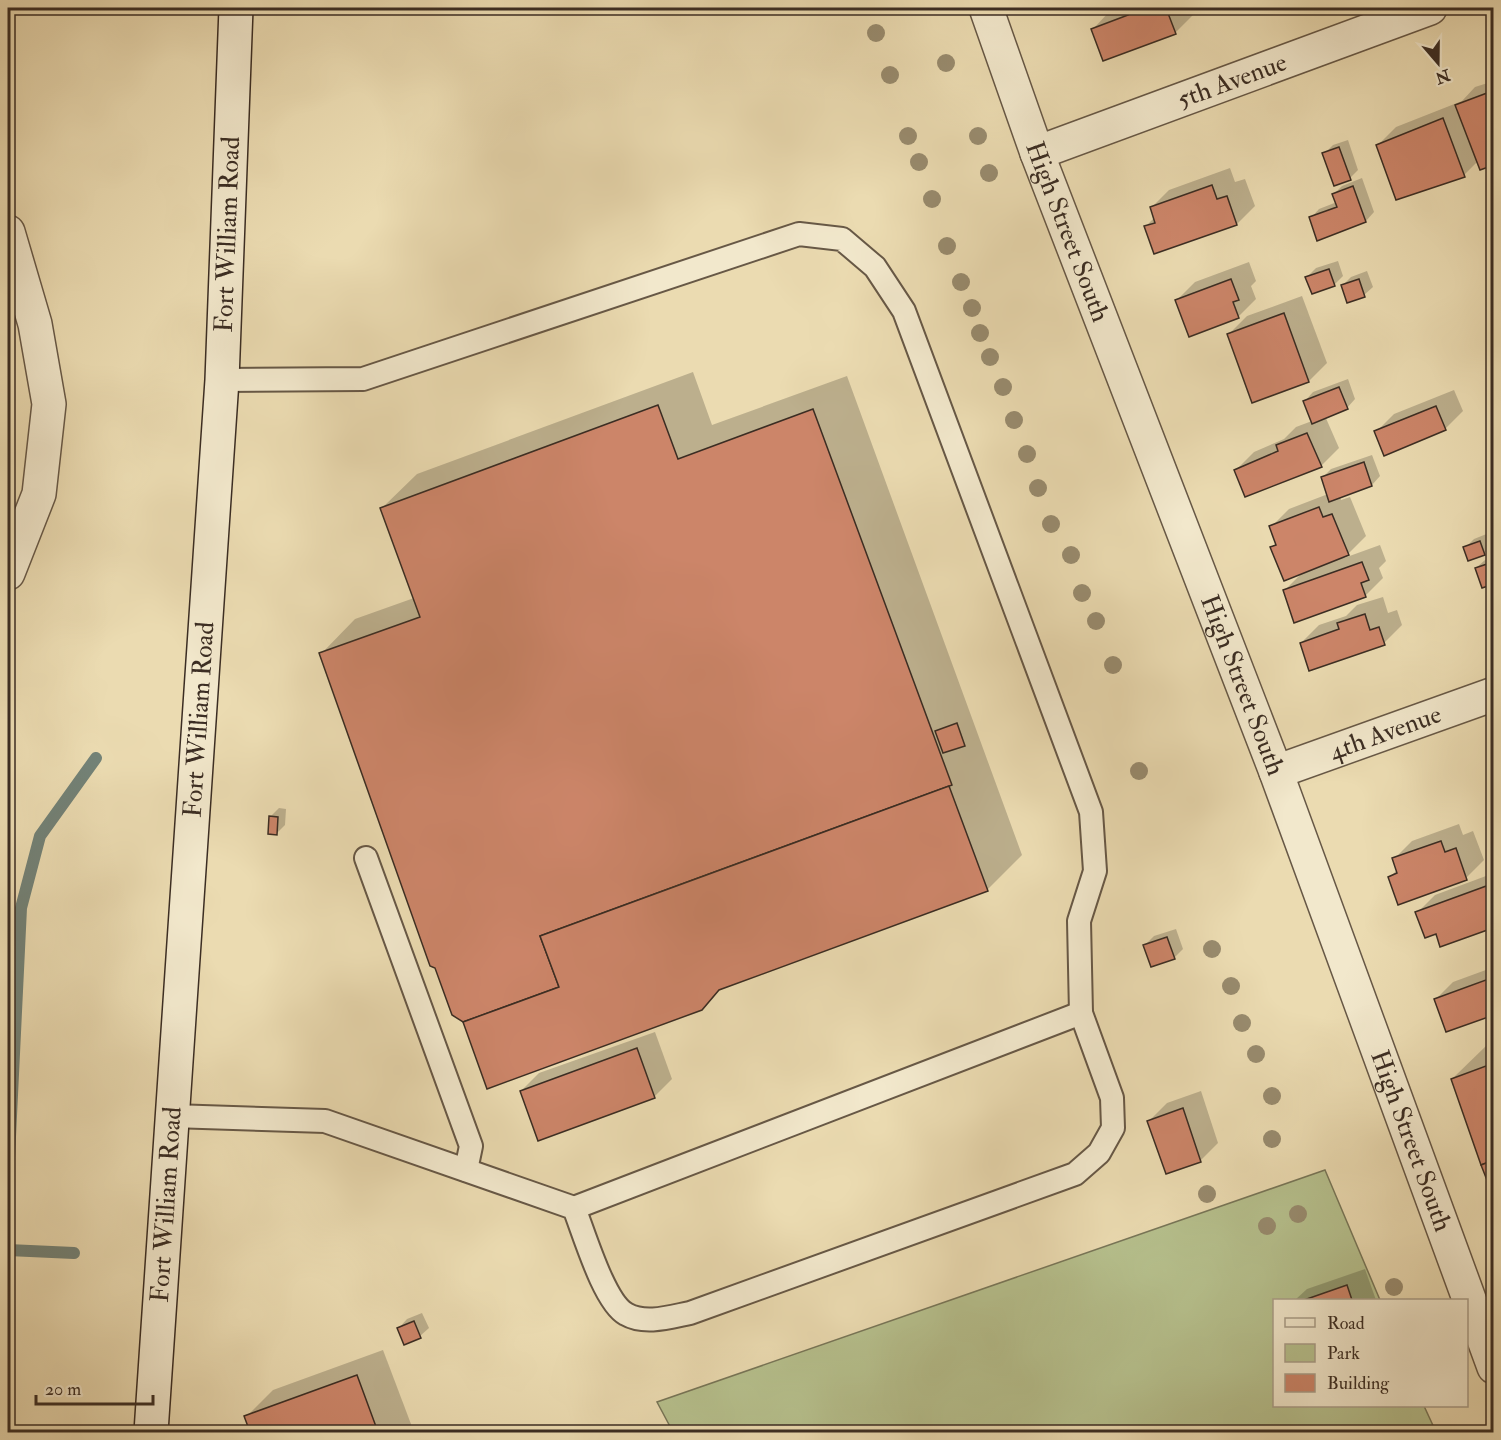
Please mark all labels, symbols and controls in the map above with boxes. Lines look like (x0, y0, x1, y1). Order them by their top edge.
north arrow (1408, 33, 1468, 93)
street label: 5th Avenue (1173, 46, 1291, 116)
text: N (1432, 64, 1454, 88)
street label: Fort William Road (208, 136, 247, 333)
street label: High Street South (1018, 137, 1117, 327)
street label: High Street South (1193, 590, 1292, 780)
street label: Fort William Road (177, 620, 222, 819)
street label: 4th Avenue (1325, 698, 1446, 768)
street label: High Street South (1363, 1046, 1459, 1236)
street label: Fort William Road (144, 1105, 189, 1303)
legend (1273, 1299, 1468, 1407)
text: Road (1327, 1312, 1365, 1335)
text: Park (1327, 1342, 1360, 1365)
scale bar (36, 1368, 153, 1406)
text: Building (1327, 1372, 1390, 1395)
text: 20 m (45, 1378, 81, 1401)

